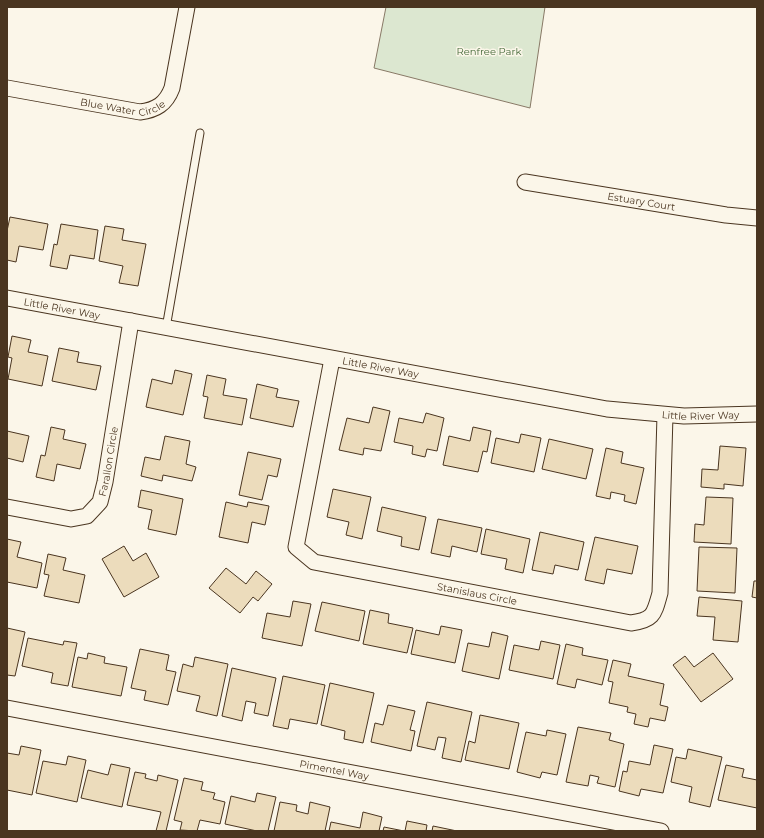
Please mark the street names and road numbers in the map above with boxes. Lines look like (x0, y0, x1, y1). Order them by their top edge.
street label: Blue Water Circle (79, 95, 168, 119)
street label: Estuary Court (607, 190, 676, 214)
street label: Little River Way (23, 295, 102, 322)
street label: Little River Way (341, 354, 420, 381)
street label: Little River Way (661, 408, 740, 423)
street label: Farallon Circle (96, 426, 121, 498)
street label: Stanislaus Circle (436, 580, 518, 608)
street label: Pimentel Way (298, 757, 370, 783)

